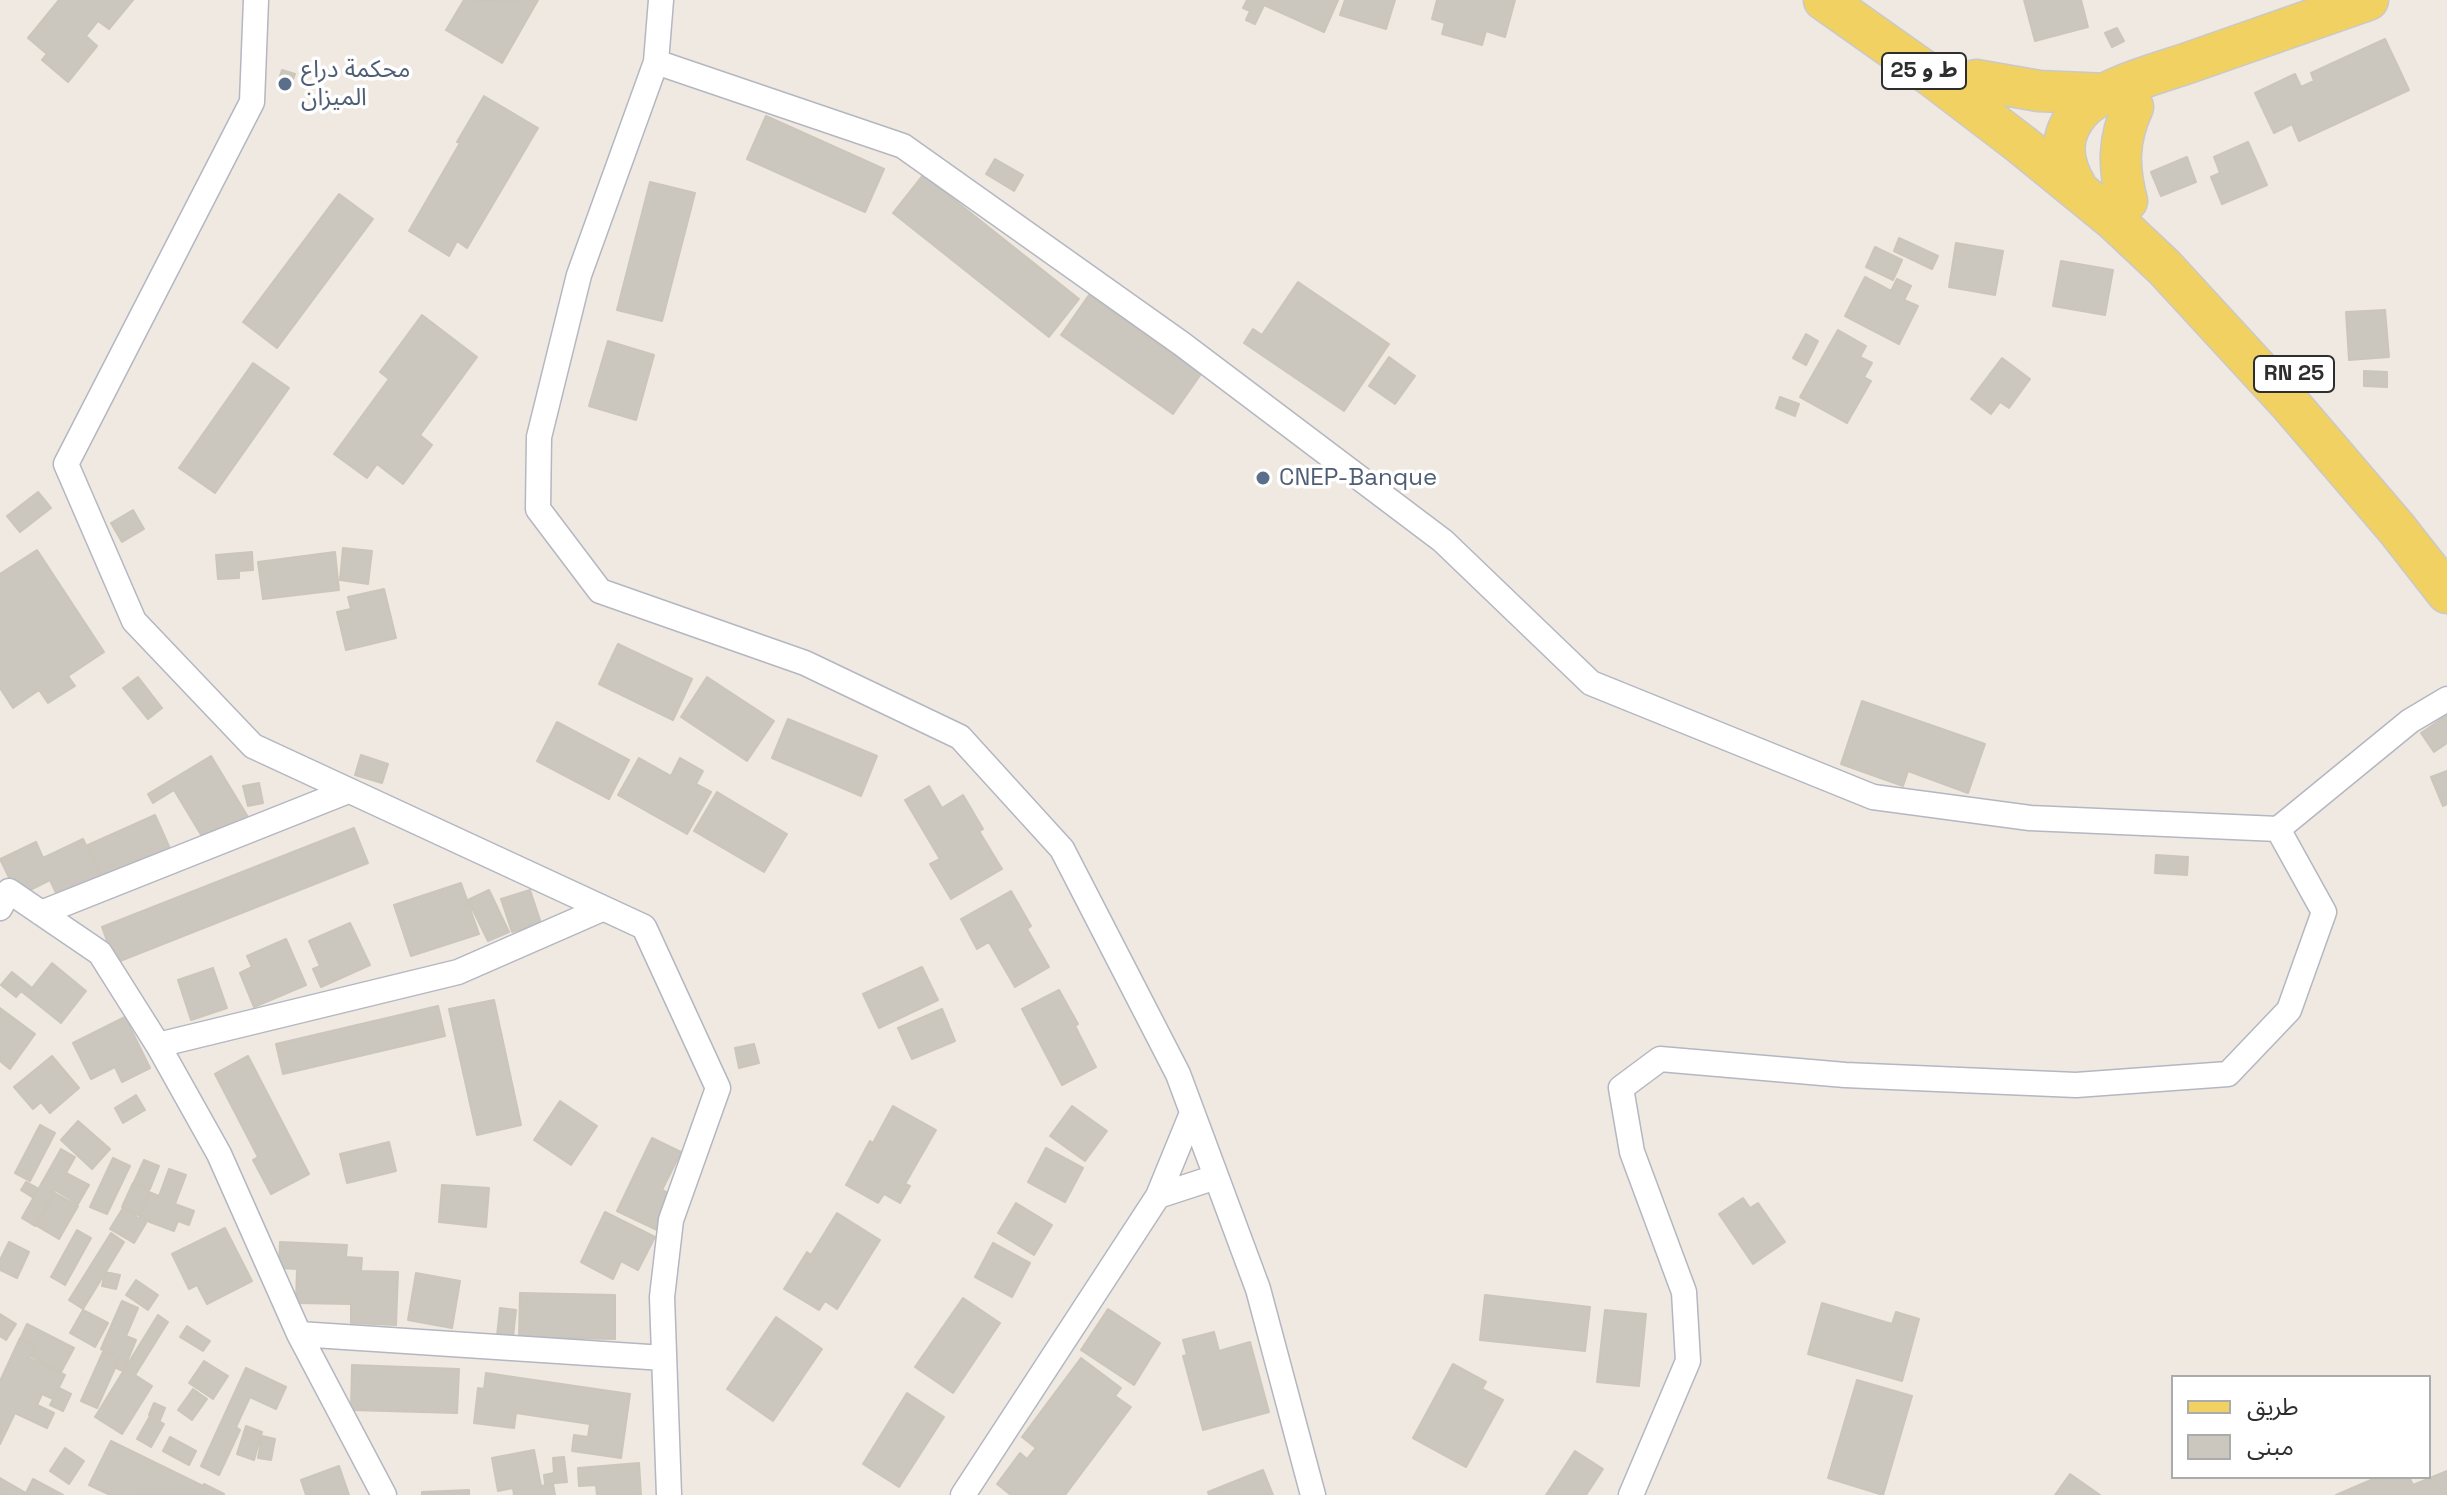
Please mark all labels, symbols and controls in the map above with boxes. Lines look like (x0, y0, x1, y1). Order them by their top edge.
road number: ط و 25 (1882, 53, 1966, 89)
place label: محكمة دراع الميزان (301, 56, 410, 112)
marker: محكمة دراع الميزان (276, 75, 294, 93)
road number: RN 25 (2254, 356, 2334, 392)
place label: CNEP-Banque (1279, 464, 1437, 492)
marker: CNEP-Banque (1254, 469, 1272, 487)
legend (2171, 1375, 2431, 1479)
text: طريق (2247, 1391, 2299, 1422)
text: مبنى (2247, 1431, 2294, 1462)

